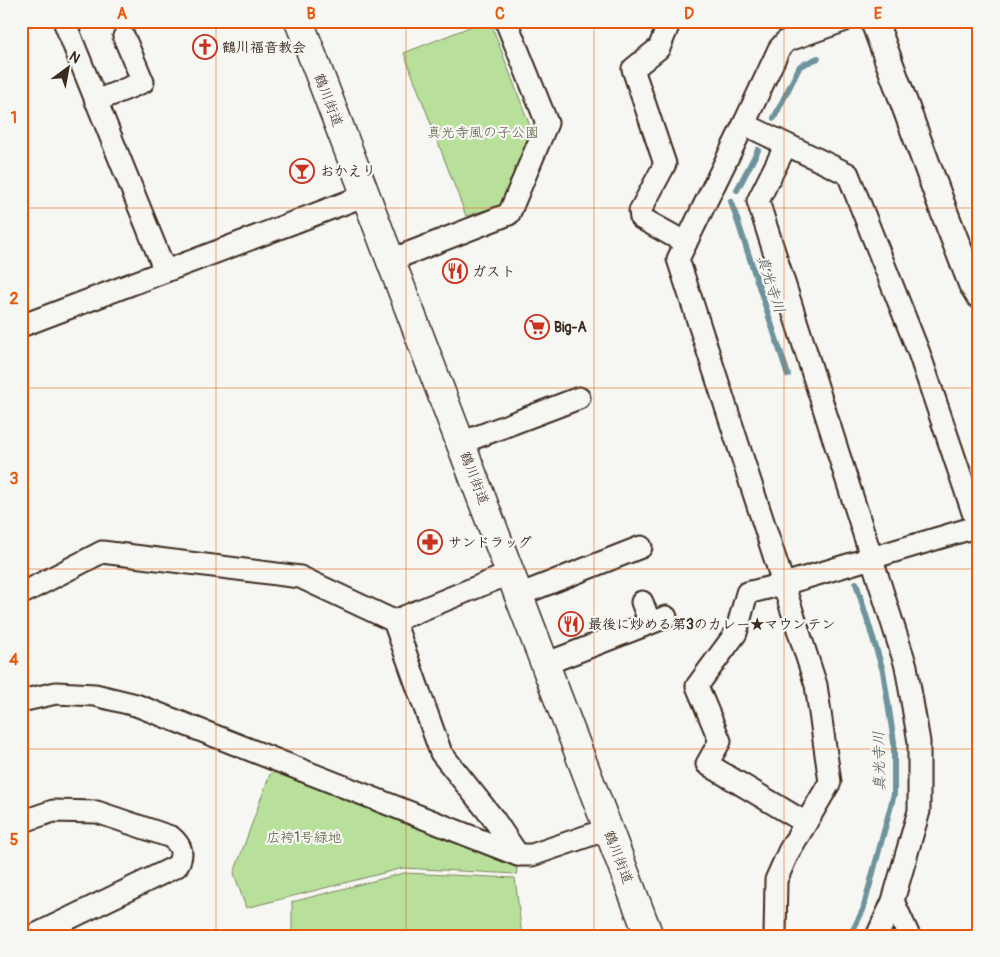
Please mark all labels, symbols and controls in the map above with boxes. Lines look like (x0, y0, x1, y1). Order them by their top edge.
text: A (117, 4, 128, 24)
text: B (306, 4, 316, 24)
text: C (495, 4, 505, 24)
text: D (684, 4, 694, 24)
text: E (874, 4, 883, 24)
church icon: 鶴川福音教会 (192, 34, 218, 60)
place label: 鶴川福音教会 (222, 39, 306, 56)
north arrow (42, 42, 92, 92)
text: N (66, 48, 83, 67)
street label: 鶴川街道 (311, 71, 347, 129)
text: 1 (11, 108, 17, 128)
park label: 真光寺風の子公園 (427, 124, 539, 141)
bar icon: おかえり (289, 158, 315, 184)
place label: おかえり (320, 163, 376, 180)
water label: 真光寺川 (752, 253, 789, 316)
restaurant icon: ガスト (442, 258, 468, 284)
place label: ガスト (472, 263, 515, 280)
text: 2 (10, 289, 19, 309)
supermarket icon: Big-A (524, 314, 550, 340)
place label: Big-A (554, 319, 587, 336)
street label: 鶴川街道 (457, 449, 493, 507)
text: 3 (10, 469, 19, 489)
pharmacy icon: サンドラッグ (417, 529, 443, 555)
place label: サンドラッグ (448, 534, 532, 551)
restaurant icon: 最後に炒める第3のカレー★マウンテン (558, 611, 584, 637)
place label: 最後に炒める第3のカレー★マウンテン (588, 616, 836, 633)
text: 4 (9, 650, 19, 670)
water label: 真光寺川 (869, 731, 890, 791)
street label: 鶴川街道 (601, 828, 637, 886)
park label: 広袴1号緑地 (266, 829, 342, 846)
text: 5 (10, 830, 19, 850)

